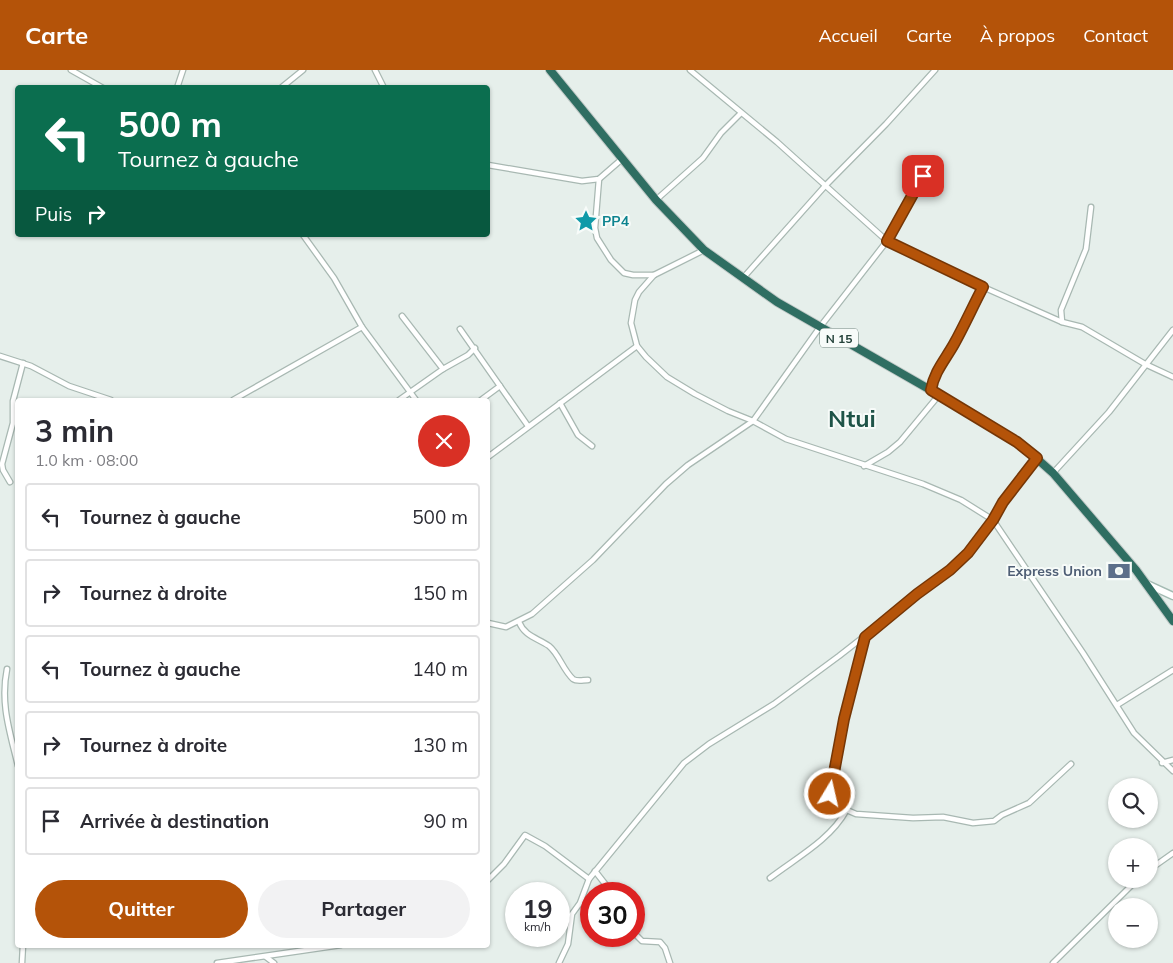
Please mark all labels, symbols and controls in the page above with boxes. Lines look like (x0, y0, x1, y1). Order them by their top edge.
text: Carte (25, 20, 88, 50)
text: Accueil (818, 24, 878, 47)
text: Carte (906, 24, 952, 47)
text: À propos (980, 24, 1055, 47)
text: Contact (1083, 24, 1148, 47)
text: 500 m (118, 102, 222, 146)
icon: left (35, 105, 100, 170)
text: Tournez à gauche (118, 145, 299, 173)
pin (902, 155, 944, 197)
icon: arrive (909, 162, 937, 190)
icon: right (82, 200, 110, 228)
text: Puis (35, 202, 72, 226)
place icon: PP4 (573, 208, 599, 234)
place label: PP4 (602, 212, 630, 230)
road number: N 15 (820, 328, 858, 348)
district label: Ntui (828, 403, 876, 433)
text: 3 min (35, 412, 114, 450)
button: close (418, 415, 470, 467)
text: 1.0 km · 08:00 (35, 450, 138, 470)
icon: left (37, 503, 65, 531)
text: Tournez à gauche (80, 505, 241, 529)
text: 500 m (412, 505, 468, 529)
bank icon: Express Union (1106, 558, 1132, 584)
place label: Express Union (1007, 562, 1102, 580)
icon: right (37, 579, 65, 607)
text: Tournez à droite (80, 581, 227, 605)
text: 150 m (412, 581, 468, 605)
icon: left (37, 655, 65, 683)
text: Tournez à gauche (80, 657, 241, 681)
text: 140 m (412, 657, 468, 681)
icon: right (37, 731, 65, 759)
text: Tournez à droite (80, 733, 227, 757)
text: 130 m (412, 733, 468, 757)
position arrow (803, 767, 855, 819)
map controls (1108, 778, 1158, 948)
button: search (1108, 778, 1158, 828)
icon: arrive (37, 807, 65, 835)
text: Arrivée à destination (80, 809, 269, 833)
text: 90 m (424, 809, 468, 833)
button: + (1108, 838, 1158, 888)
button: Quitter (35, 880, 248, 938)
button: Partager (258, 880, 470, 938)
speed limit sign: 30 (580, 882, 645, 947)
text: 19 (522, 893, 553, 924)
button: − (1108, 898, 1158, 948)
text: km/h (524, 919, 551, 934)

